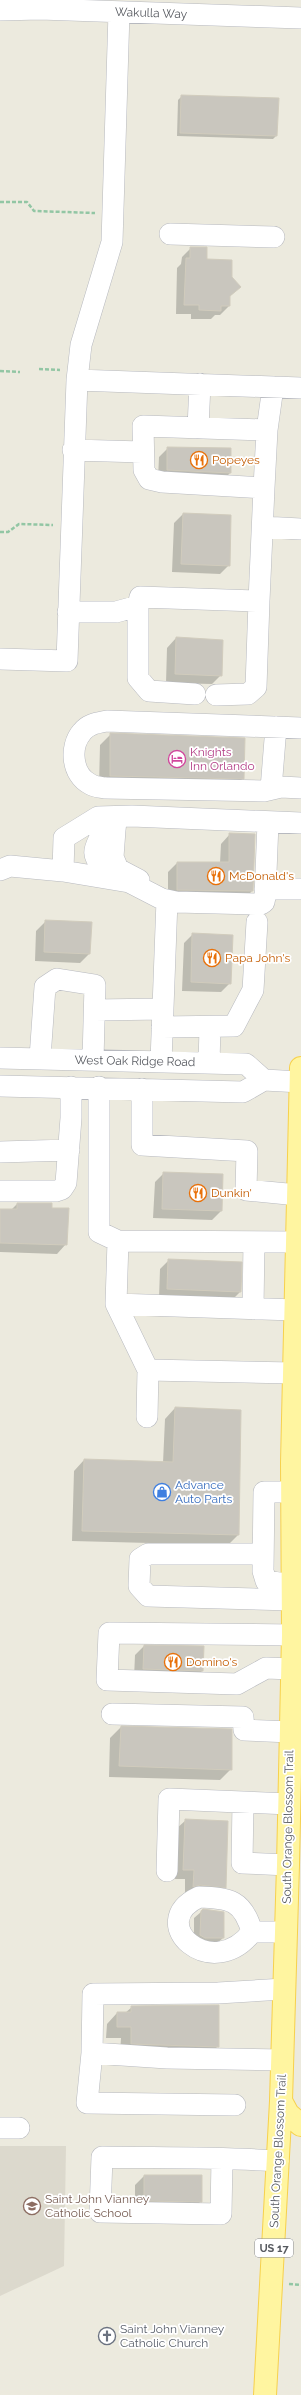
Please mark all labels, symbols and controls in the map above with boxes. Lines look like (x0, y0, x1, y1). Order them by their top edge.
street label: Wakulla Way (115, 5, 188, 21)
restaurant icon: Popeyes (189, 450, 209, 470)
place label: Popeyes (212, 453, 260, 467)
place label: Knights Inn Orlando (190, 745, 255, 773)
hotel icon: Knights Inn Orlando (167, 749, 187, 769)
restaurant icon: McDonald's (206, 866, 226, 886)
place label: McDonald's (229, 869, 294, 883)
restaurant icon: Papa John's (202, 948, 222, 968)
place label: Papa John's (225, 951, 291, 965)
street label: West Oak Ridge Road (75, 1053, 195, 1069)
restaurant icon: Dunkin' (188, 1183, 208, 1203)
place label: Dunkin' (211, 1186, 252, 1200)
place label: Advance Auto Parts (175, 1478, 232, 1506)
shop icon: Advance Auto Parts (152, 1482, 172, 1502)
restaurant icon: Domino's (163, 1652, 183, 1672)
place label: Domino's (186, 1655, 238, 1669)
street label: South Orange Blossom Trail (280, 1749, 296, 1904)
street label: South Orange Blossom Trail (267, 2073, 289, 2228)
place label: Saint John Vianney Catholic School (45, 2192, 150, 2220)
school or university icon: Saint John Vianney Catholic School (22, 2196, 42, 2216)
road number: US 17 (255, 2239, 293, 2257)
place label: Saint John Vianney Catholic Church (120, 2322, 225, 2350)
church icon: Saint John Vianney Catholic Church (97, 2326, 117, 2346)

